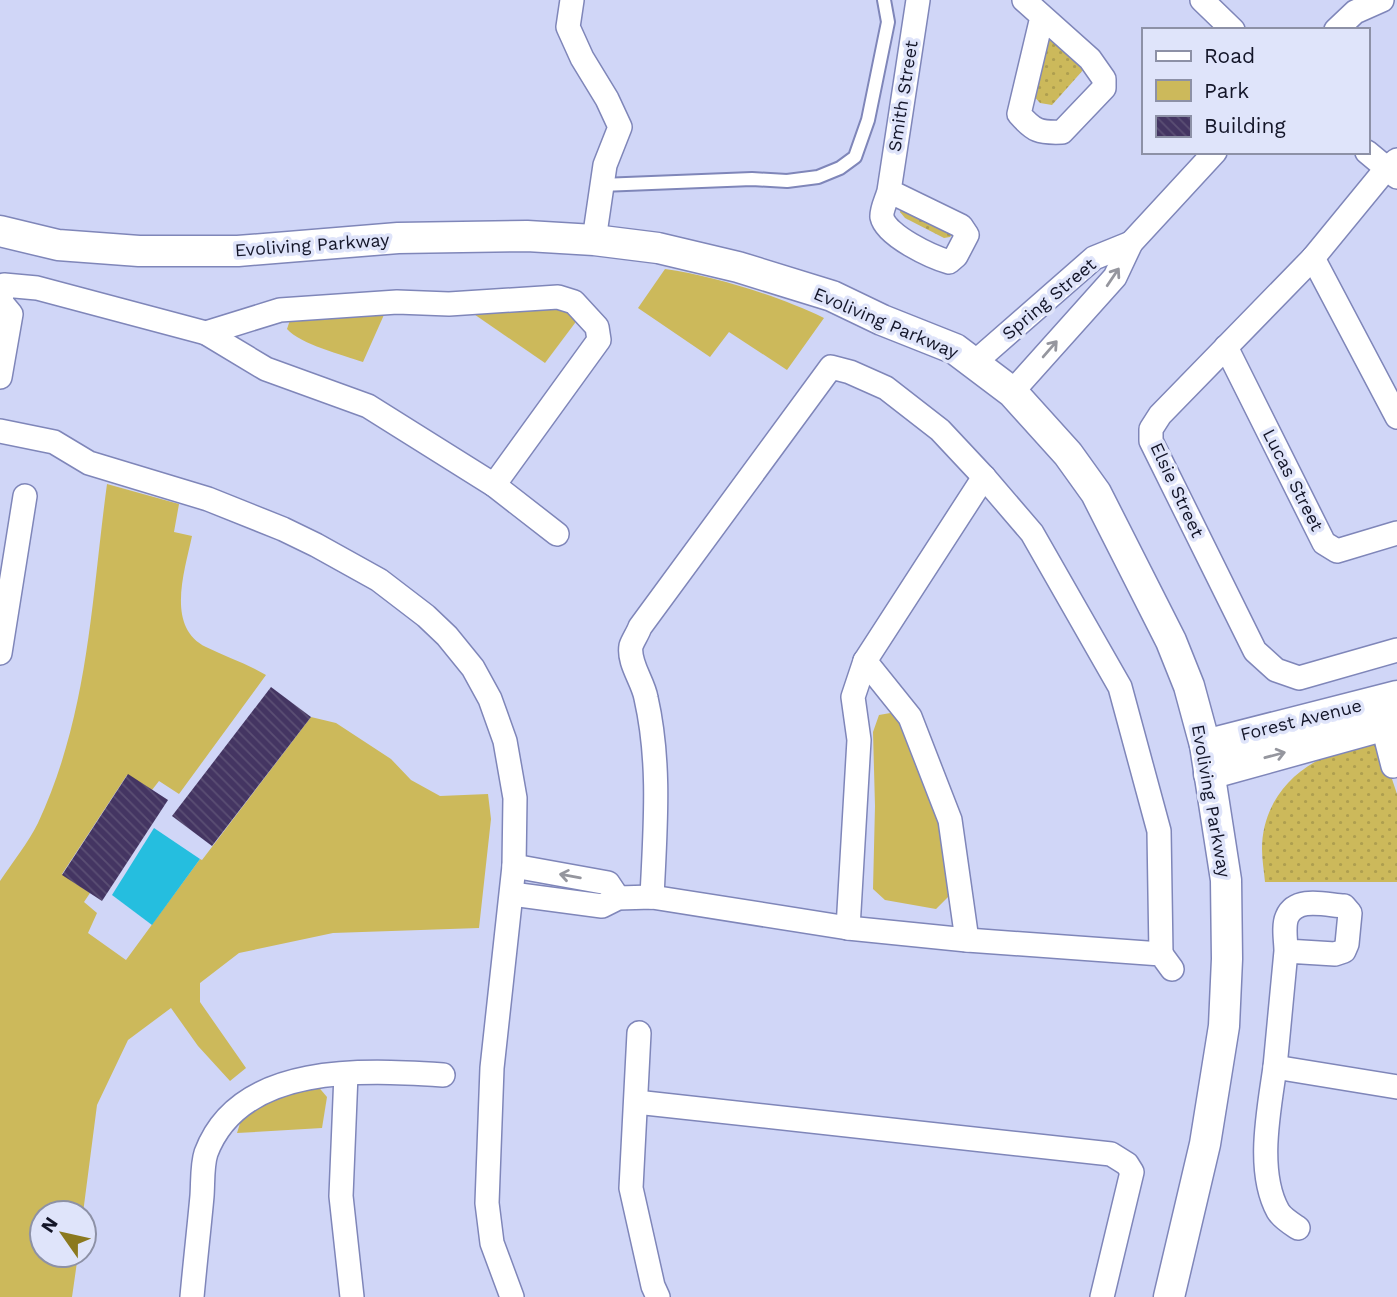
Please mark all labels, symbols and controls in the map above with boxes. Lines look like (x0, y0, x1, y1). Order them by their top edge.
legend (1142, 28, 1369, 154)
street label: Smith Street (883, 38, 922, 153)
text: Road (1204, 43, 1255, 68)
text: Park (1204, 78, 1249, 103)
text: Building (1204, 113, 1286, 138)
street label: Evoliving Parkway (234, 229, 391, 260)
street label: Spring Street (998, 253, 1100, 344)
one-way arrow (1105, 268, 1120, 287)
street label: Evoliving Parkway (811, 283, 962, 363)
one-way arrow (1042, 341, 1058, 359)
street label: Lucas Street (1259, 425, 1328, 535)
street label: Elsie Street (1146, 439, 1209, 541)
street label: Forest Avenue (1238, 694, 1364, 745)
street label: Evoliving Parkway (1188, 723, 1235, 880)
one-way arrow (1264, 748, 1286, 761)
one-way arrow (559, 869, 582, 882)
north arrow (28, 1199, 98, 1269)
text: N (36, 1213, 63, 1237)

